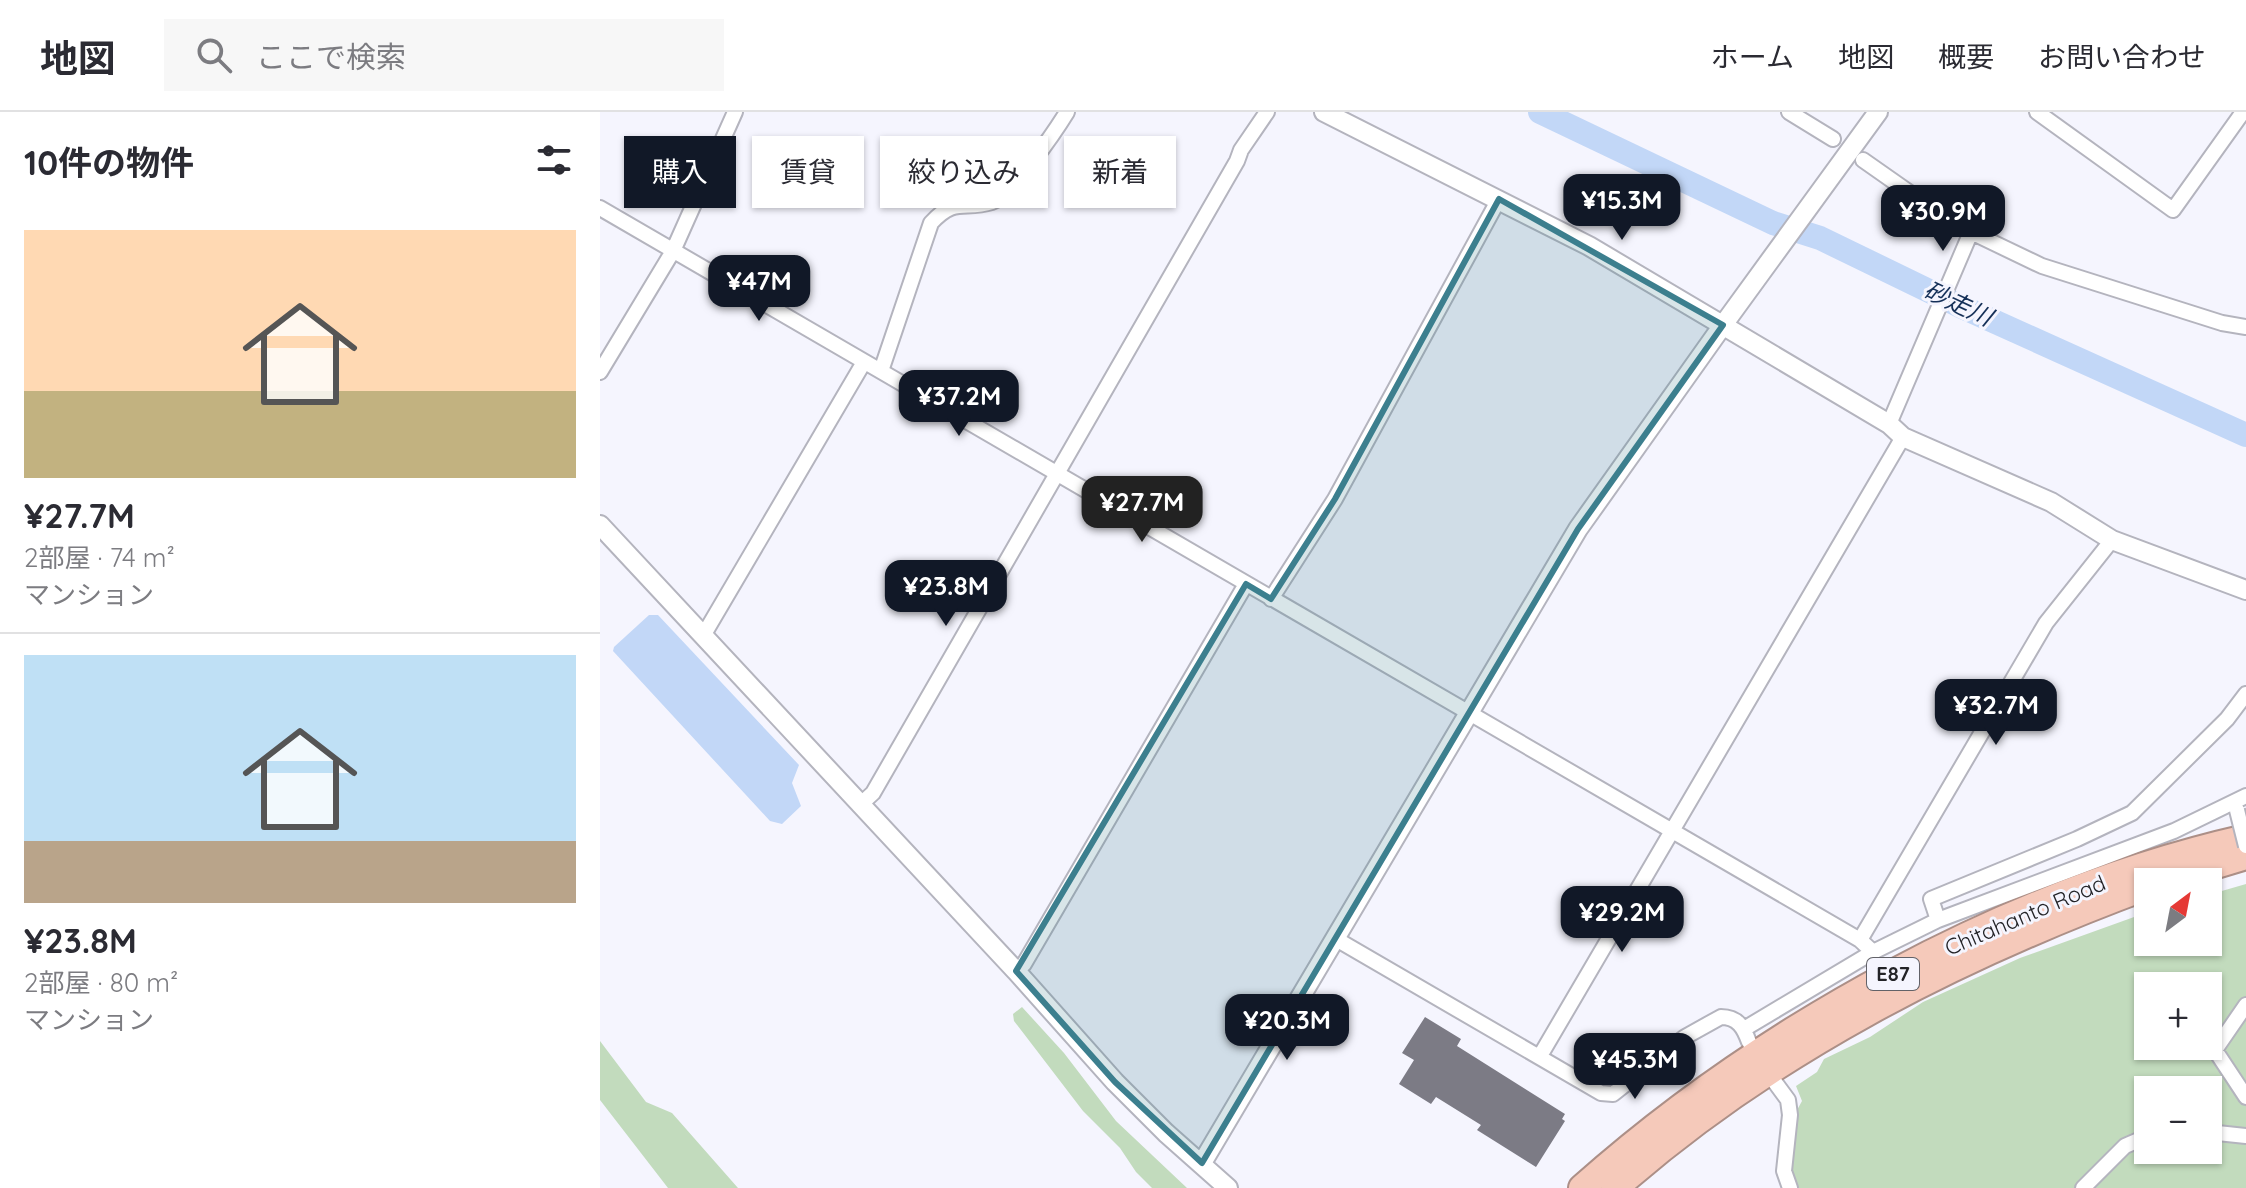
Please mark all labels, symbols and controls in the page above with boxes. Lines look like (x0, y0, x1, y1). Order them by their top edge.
search box (164, 19, 724, 91)
icon: search (192, 33, 236, 77)
text: 地図 (40, 34, 116, 82)
text: ここで検索 (256, 38, 406, 76)
text: ホーム (1711, 39, 1794, 74)
text: 地図 (1838, 39, 1894, 74)
text: 概要 (1938, 39, 1994, 74)
text: お問い合わせ (2038, 39, 2206, 74)
chip: 購入 (624, 136, 736, 208)
chip: 賃貸 (752, 136, 864, 208)
chip: 絞り込み (880, 136, 1048, 208)
chip: 新着 (1064, 136, 1176, 208)
icon: filters (532, 138, 576, 182)
text: 10件の物件 (24, 141, 194, 184)
pin: ¥15.3M (1557, 174, 1687, 242)
text: ¥15.3M (1581, 183, 1663, 216)
pin: ¥30.9M (1878, 185, 2008, 253)
text: ¥30.9M (1899, 194, 1987, 227)
pin: ¥47M (712, 255, 806, 323)
text: ¥47M (726, 264, 792, 297)
water label: 砂走川 (1919, 274, 2000, 333)
icon: home (228, 282, 372, 426)
pin: ¥37.2M (894, 370, 1024, 438)
text: ¥37.2M (917, 379, 1001, 412)
pin: ¥27.7M (1077, 476, 1207, 544)
text: ¥27.7M (1100, 485, 1184, 518)
text: ¥27.7M (24, 494, 135, 537)
text: 2部屋 · 74 m² (24, 541, 175, 574)
pin: ¥23.8M (881, 560, 1011, 628)
text: ¥23.8M (903, 569, 989, 602)
text: マンション (24, 578, 154, 611)
pin: ¥32.7M (1931, 679, 2061, 747)
text: ¥32.7M (1953, 688, 2039, 721)
icon: home (228, 707, 372, 851)
street label: Chitahanto Road (1940, 868, 2110, 962)
north arrow (2134, 868, 2222, 956)
map controls (2134, 868, 2222, 1164)
pin: ¥29.2M (1557, 886, 1687, 954)
text: ¥29.2M (1579, 895, 1665, 928)
text: ¥23.8M (24, 919, 137, 962)
road number: E87 (1867, 958, 1919, 990)
text: 2部屋 · 80 m² (24, 966, 178, 999)
button: + (2134, 972, 2222, 1060)
pin: ¥20.3M (1222, 994, 1352, 1062)
text: マンション (24, 1003, 154, 1036)
text: ¥20.3M (1243, 1003, 1331, 1036)
pin: ¥45.3M (1570, 1033, 1700, 1101)
text: ¥45.3M (1592, 1042, 1678, 1075)
button: − (2134, 1076, 2222, 1164)

